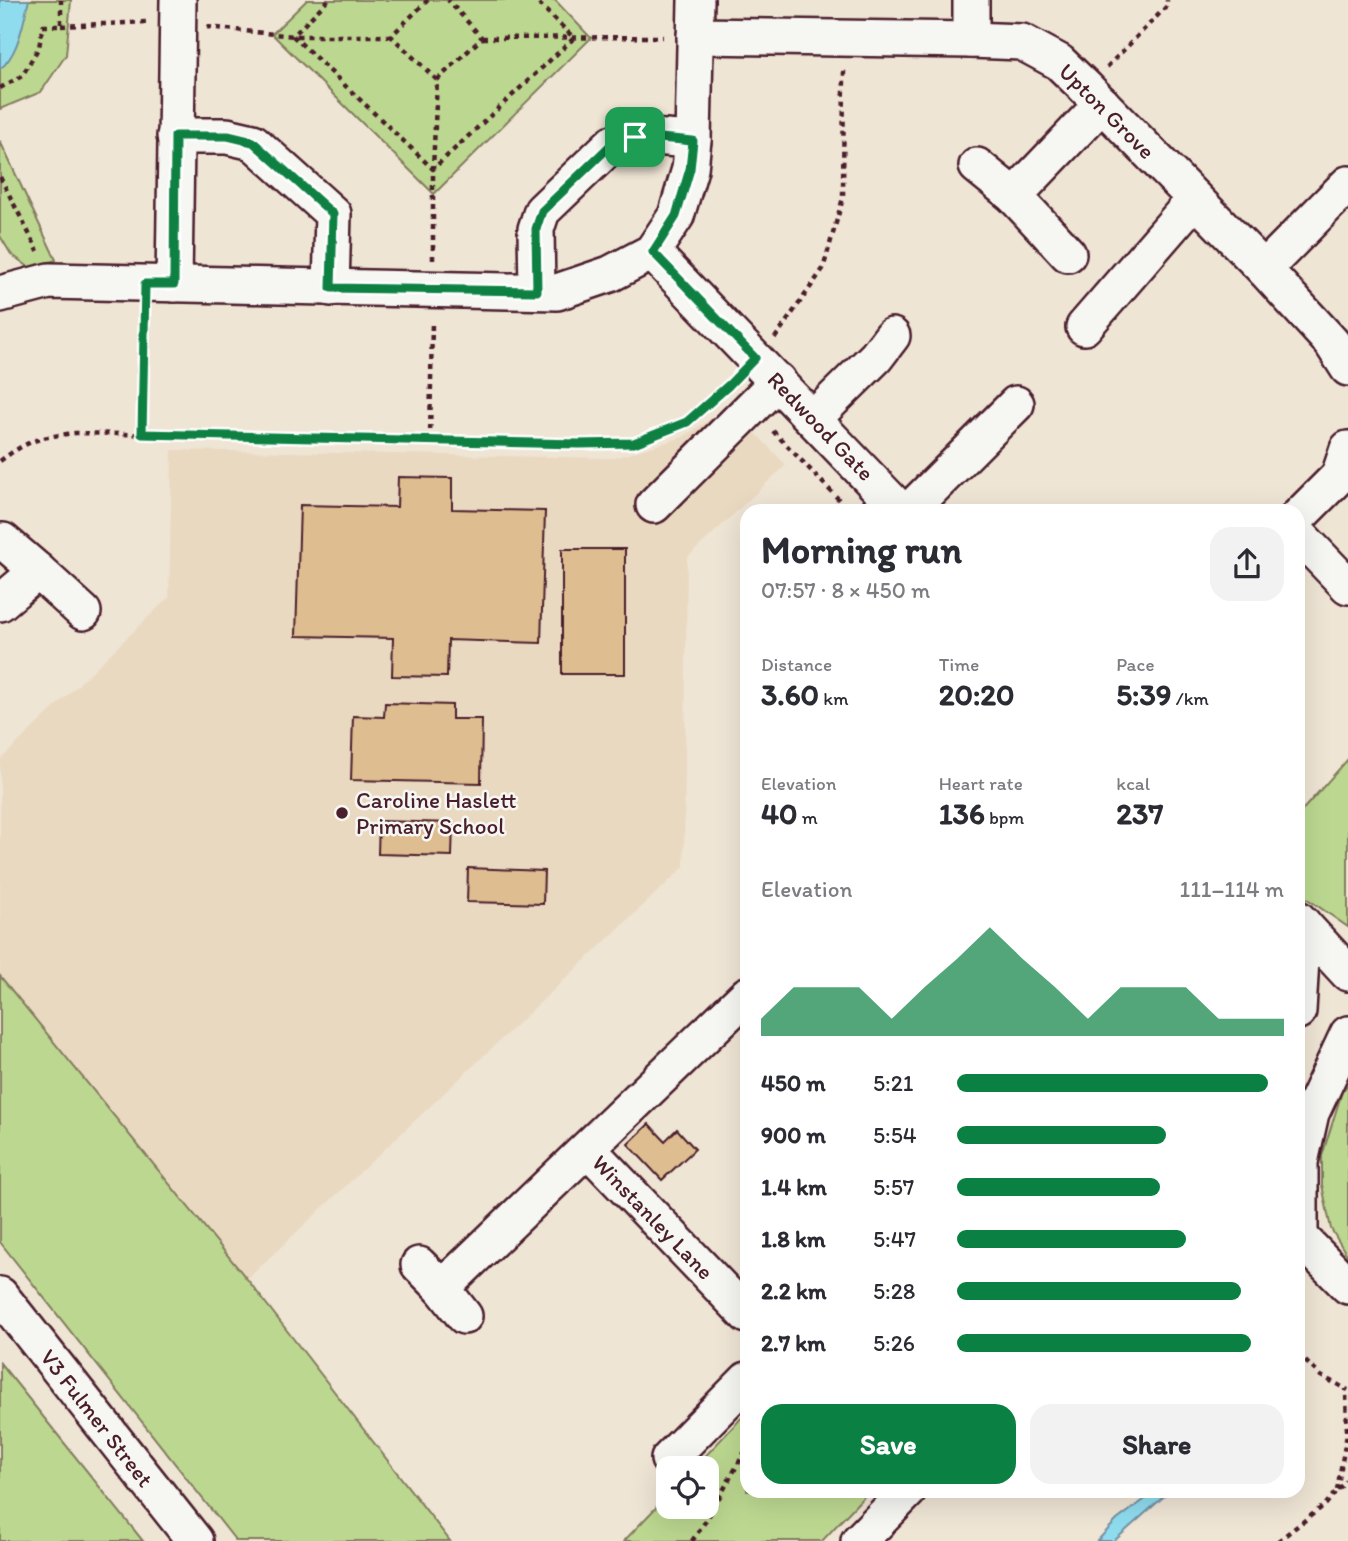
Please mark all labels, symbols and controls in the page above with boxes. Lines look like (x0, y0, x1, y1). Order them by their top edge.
street label: Upton Grove (1053, 57, 1161, 165)
pin (605, 107, 665, 167)
icon: arrive (616, 118, 654, 156)
street label: Redwood Gate (762, 365, 880, 487)
text: Morning run (761, 527, 962, 573)
button: share (1210, 527, 1284, 601)
text: 07:57 · 8 × 450 m (761, 576, 930, 604)
text: Distance (761, 653, 832, 676)
text: Time (939, 653, 979, 676)
text: Pace (1116, 653, 1154, 676)
text: 3.60 (761, 676, 819, 713)
text: 20:20 (939, 676, 1015, 713)
text: 5:39 (1116, 676, 1171, 713)
text: km (819, 687, 849, 710)
text: /km (1171, 687, 1209, 710)
text: Elevation (761, 772, 837, 795)
text: Heart rate (939, 772, 1023, 795)
text: kcal (1116, 772, 1150, 795)
place label: Caroline Haslett Primary School (356, 786, 517, 840)
text: 40 (761, 795, 798, 832)
text: 136 (939, 795, 985, 832)
text: 237 (1116, 795, 1163, 832)
marker: Caroline Haslett Primary School (334, 805, 350, 821)
text: m (798, 806, 818, 829)
text: bpm (985, 806, 1024, 829)
text: Elevation (761, 875, 852, 903)
text: 111–114 m (1179, 875, 1284, 903)
text: 450 m (761, 1069, 826, 1097)
text: 5:21 (873, 1069, 913, 1097)
text: 900 m (761, 1121, 826, 1149)
text: 5:54 (873, 1121, 917, 1149)
street label: Winstanley Lane (586, 1149, 720, 1285)
text: 1.4 km (761, 1173, 827, 1201)
text: 5:57 (873, 1173, 914, 1201)
text: 1.8 km (761, 1225, 826, 1253)
text: 5:47 (873, 1225, 916, 1253)
text: 2.2 km (761, 1277, 826, 1305)
text: 5:28 (873, 1277, 915, 1305)
text: 2.7 km (761, 1329, 826, 1357)
text: 5:26 (873, 1329, 915, 1357)
street label: V3 Fulmer Street (35, 1344, 160, 1493)
button: Save (761, 1404, 1016, 1484)
button: Share (1030, 1404, 1284, 1484)
map controls (656, 1456, 719, 1519)
button: locate (656, 1456, 719, 1519)

